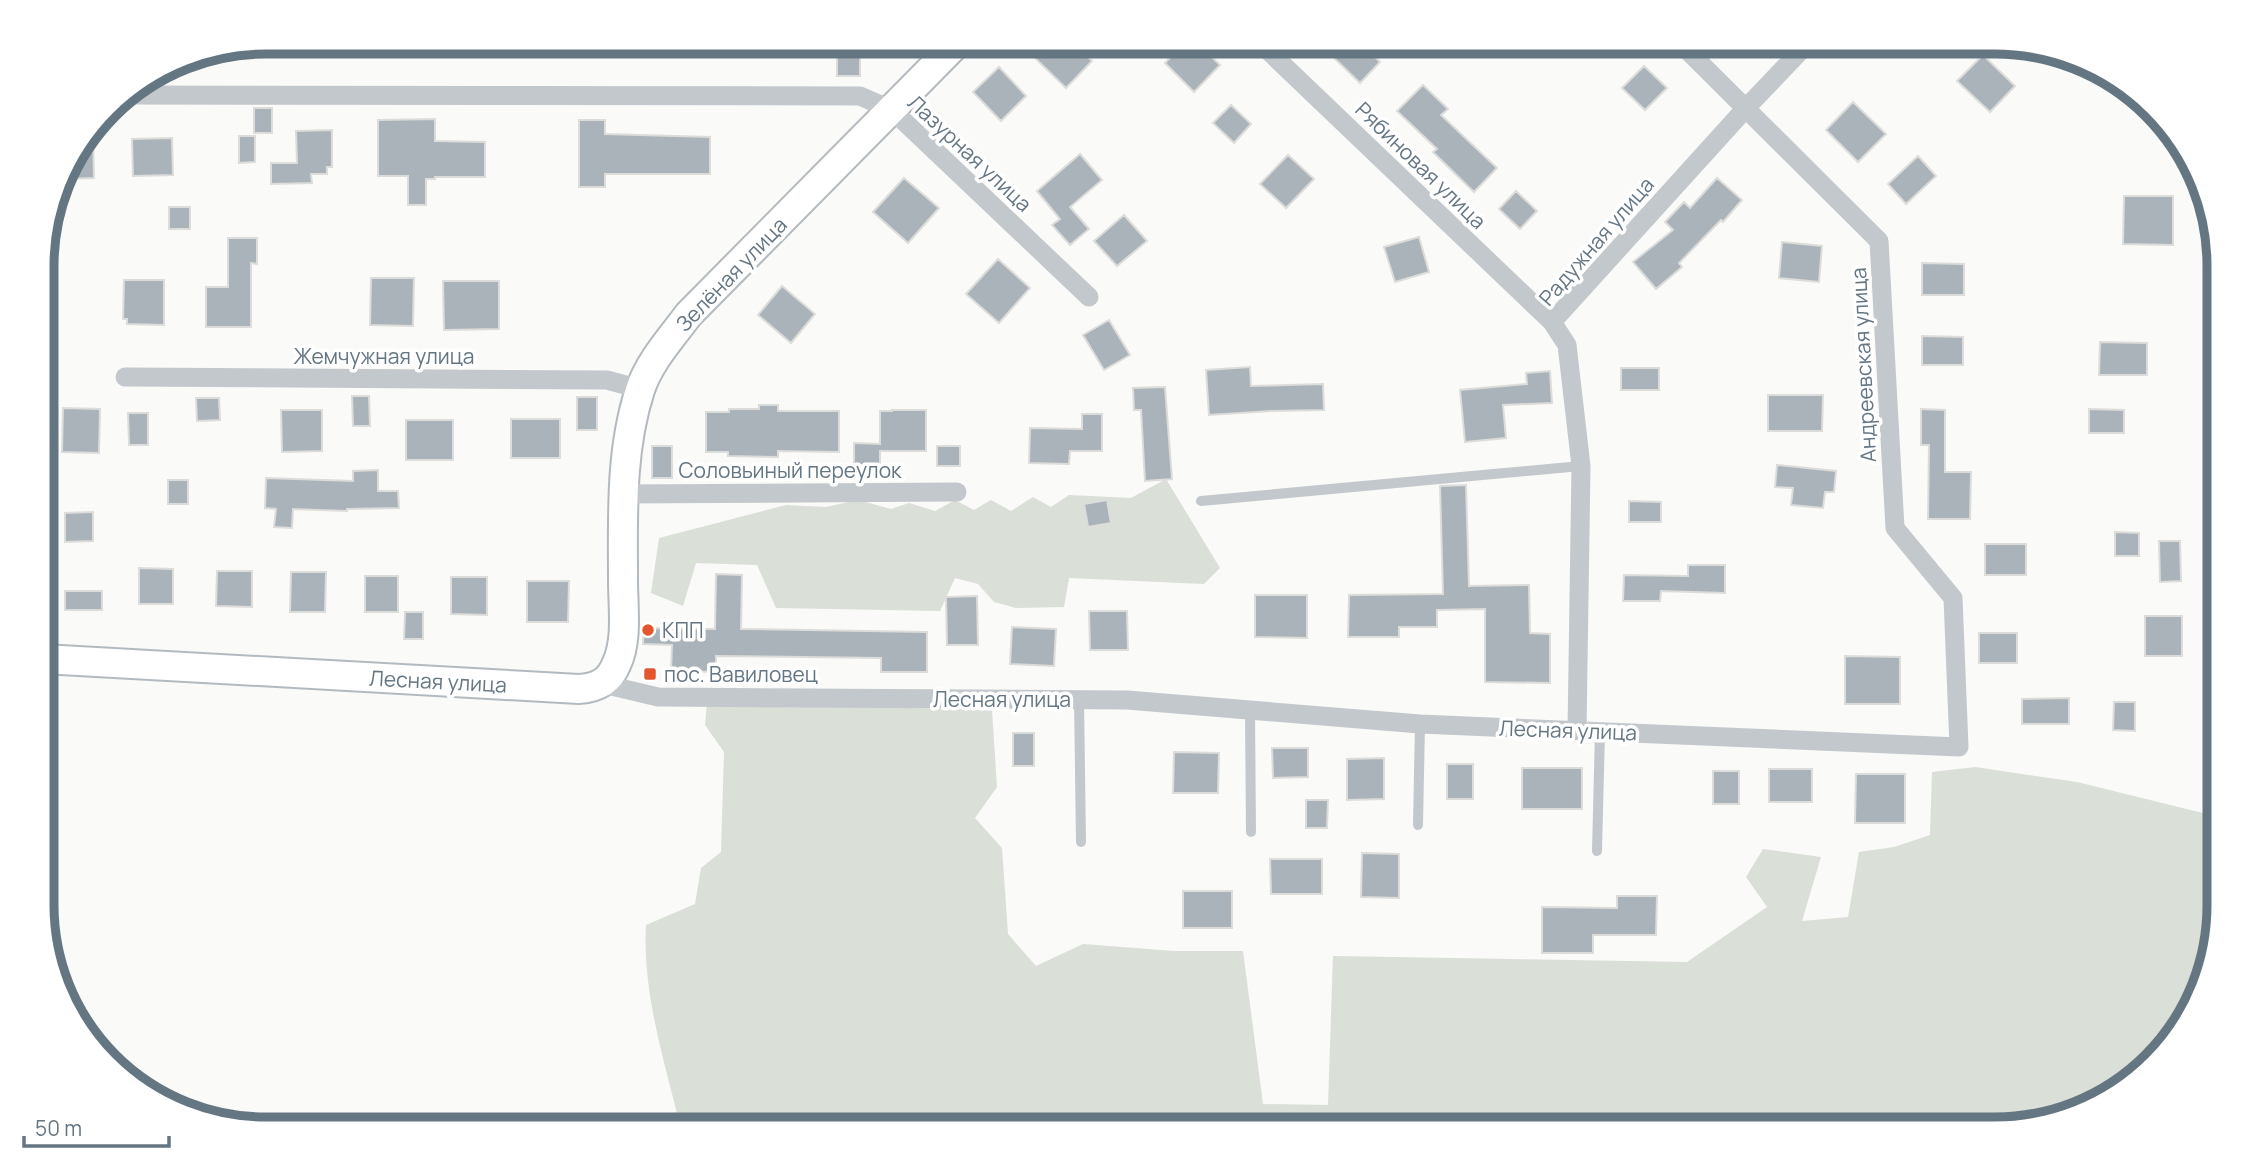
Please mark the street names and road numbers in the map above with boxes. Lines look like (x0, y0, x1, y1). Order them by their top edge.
street label: Лазурная улица (902, 88, 1038, 218)
street label: Рябиновая улица (1350, 95, 1492, 235)
street label: Радужная улица (1532, 171, 1660, 311)
street label: Зелёная улица (669, 211, 793, 337)
street label: Андреевская улица (1844, 267, 1882, 463)
street label: Жемчужная улица (294, 342, 474, 370)
street label: Соловьиный переулок (679, 456, 902, 484)
street label: Лесная улица (368, 663, 508, 699)
street label: Лесная улица (933, 685, 1071, 713)
street label: Лесная улица (1499, 714, 1637, 746)

